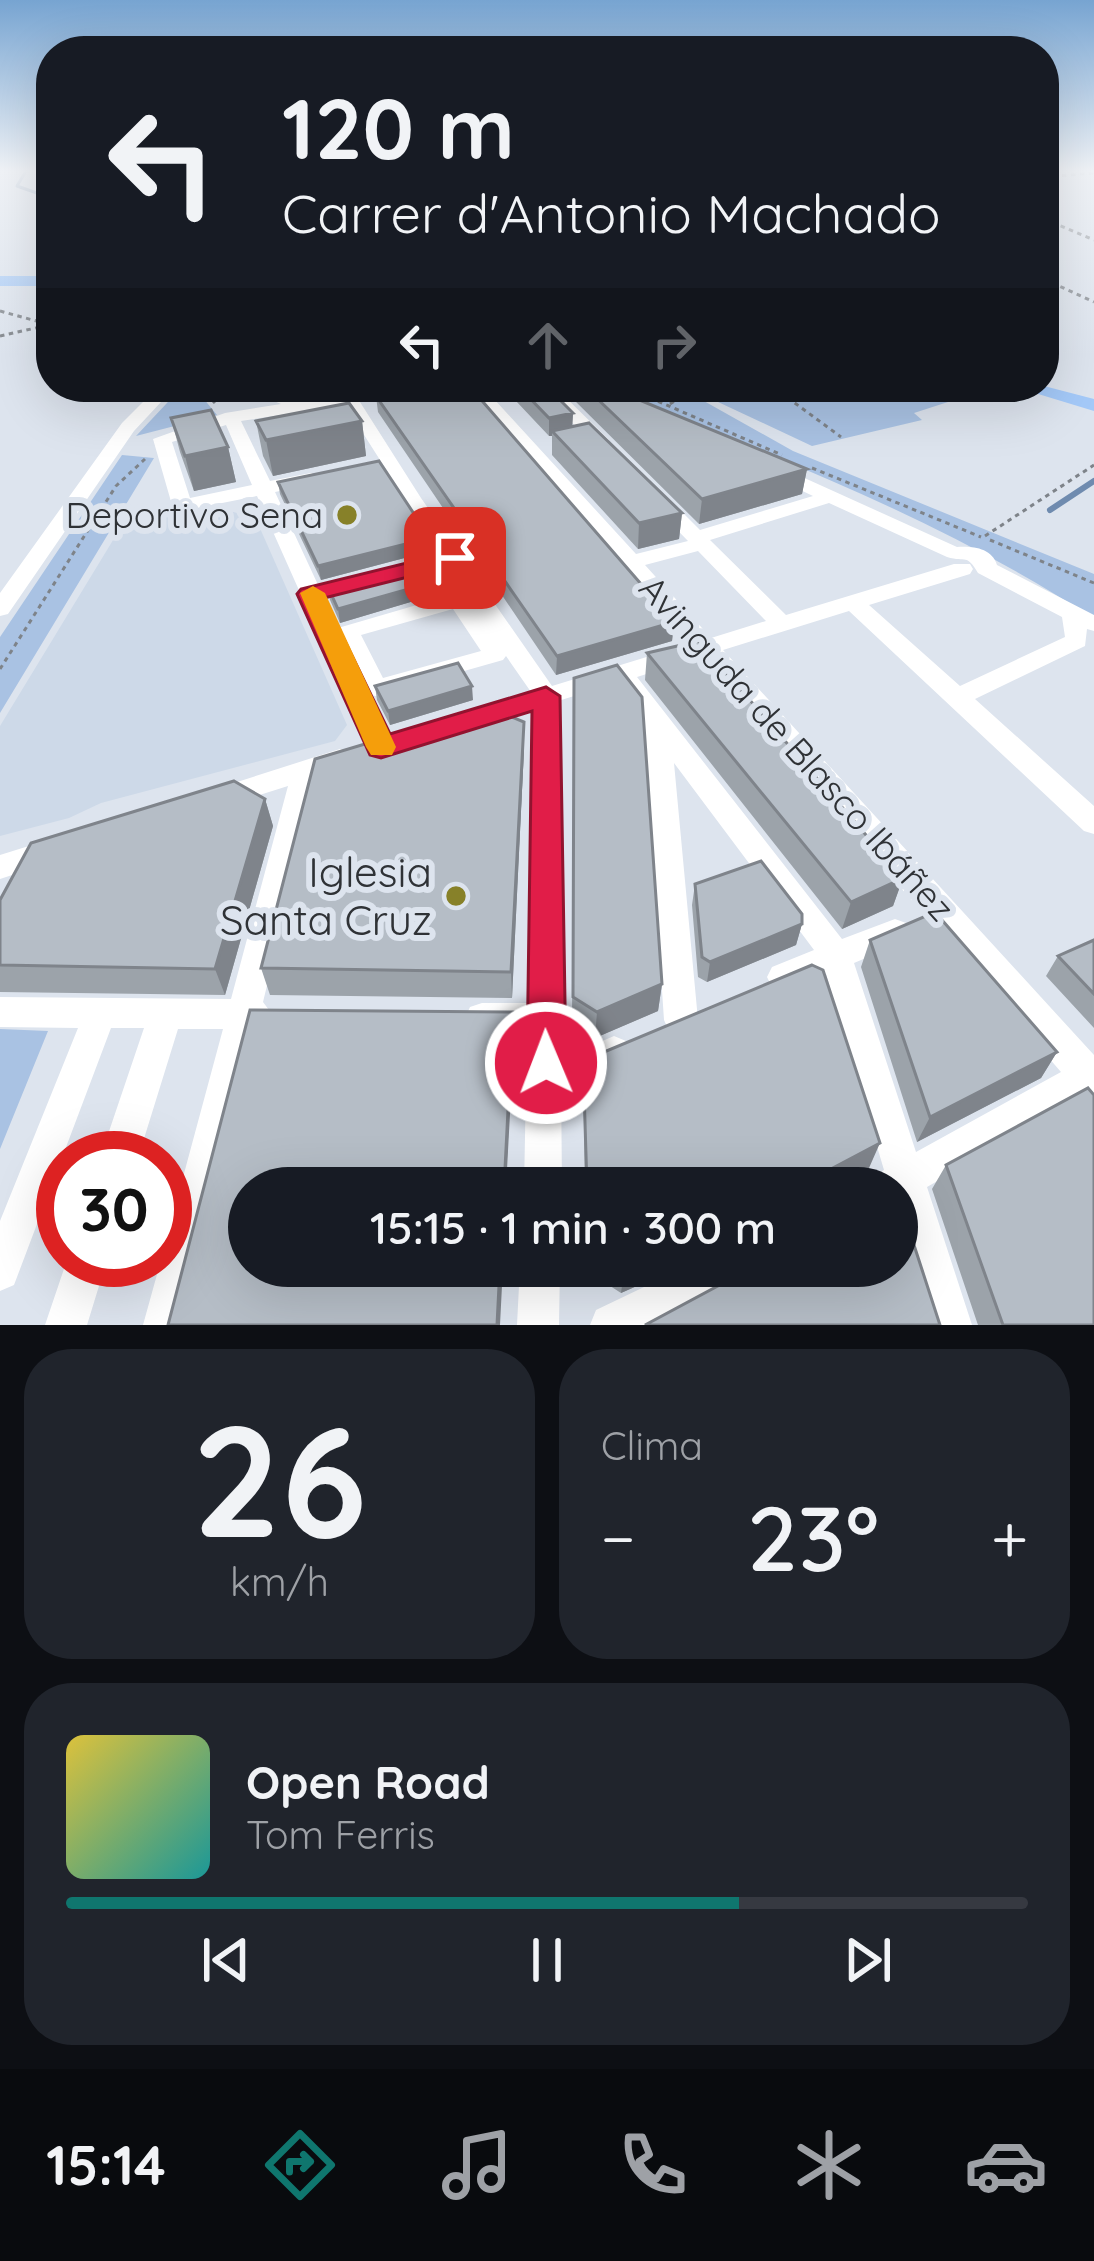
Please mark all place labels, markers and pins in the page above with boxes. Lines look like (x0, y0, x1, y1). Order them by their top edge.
place label: Deportivo Sena (66, 492, 323, 537)
marker: Deportivo Sena (334, 502, 360, 528)
pin (404, 507, 506, 609)
place label: Iglesia Santa Cruz (220, 845, 432, 946)
marker: Iglesia Santa Cruz (443, 883, 469, 909)

